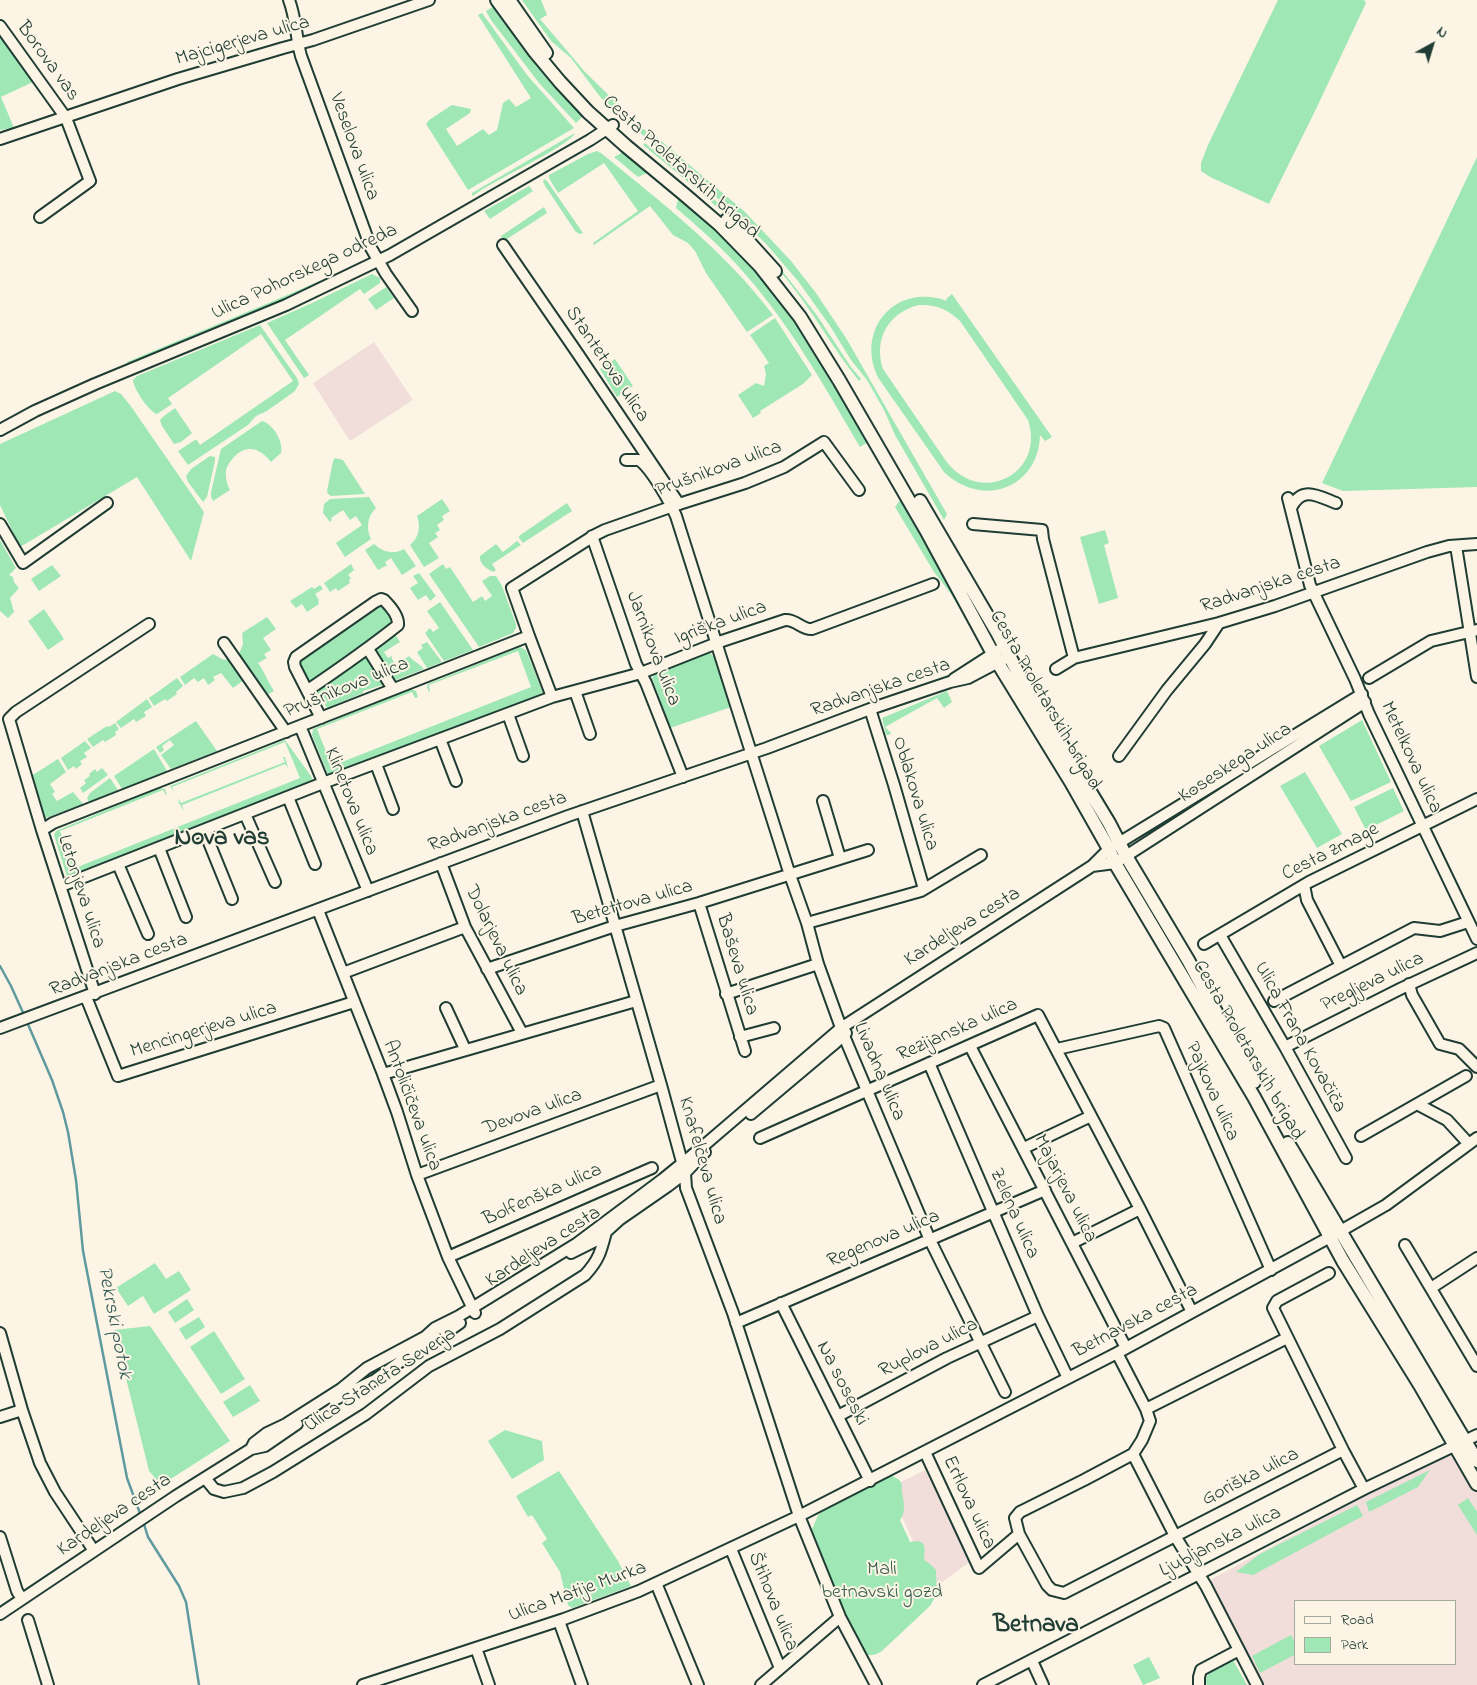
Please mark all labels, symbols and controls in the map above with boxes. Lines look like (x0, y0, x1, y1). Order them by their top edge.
street label: Majcigerjeva ulica (173, 11, 313, 73)
street label: Borova vas (10, 17, 84, 107)
north arrow (1407, 20, 1457, 70)
text: N (1431, 22, 1452, 44)
street label: Veselova ulica (322, 90, 384, 204)
street label: Cesta Proletarskih brigad (596, 91, 764, 245)
street label: Ulica Pohorskega odreda (208, 219, 402, 327)
street label: Stantetova ulica (558, 303, 654, 427)
street label: Prušnikova ulica (653, 436, 785, 504)
street label: Radvanjska cesta (1198, 552, 1344, 620)
street label: Jarnikova ulica (619, 588, 685, 710)
street label: Igriška ulica (672, 596, 770, 652)
street label: Cesta Proletarskih brigad (983, 607, 1105, 795)
street label: Prušnikova ulica (281, 653, 413, 725)
street label: Radvanjska cesta (808, 654, 954, 724)
street label: Metelkova ulica (1374, 698, 1446, 818)
street label: Koseskega ulica (1175, 719, 1297, 809)
street label: Oblakova ulica (885, 734, 943, 854)
street label: Klinetova ulica (317, 745, 383, 859)
street label: Radvanjska cesta (425, 787, 571, 859)
street label: Cesta zmage (1279, 818, 1383, 888)
district label: Nova vas (174, 825, 270, 855)
street label: Letonjeva ulica (50, 832, 110, 952)
street label: Betettova ulica (570, 875, 696, 933)
street label: Dolarjeva ulica (458, 882, 532, 1000)
street label: Kardeljeva cesta (901, 883, 1025, 973)
street label: Baševa ulica (709, 911, 763, 1019)
street label: Radvanjska cesta (47, 929, 191, 1003)
street label: Pregljeva ulica (1318, 948, 1428, 1018)
street label: Cesta Proletarskih brigad (1186, 957, 1308, 1145)
street label: Ulica Frana Kovačiča (1248, 958, 1350, 1118)
street label: Rezijanska ulica (894, 994, 1022, 1068)
street label: Mencingerjeva ulica (128, 997, 280, 1065)
street label: Livadna ulica (847, 1019, 909, 1125)
street label: Antoličičeva ulica (376, 1037, 446, 1175)
street label: Pajkova ulica (1179, 1039, 1243, 1145)
street label: Devova ulica (480, 1084, 586, 1142)
street label: Knafelčeva ulica (671, 1095, 731, 1227)
street label: Majarjeva ulica (1026, 1131, 1102, 1247)
street label: Bolfenška ulica (480, 1159, 606, 1233)
street label: Zelena ulica (982, 1165, 1044, 1263)
street label: Kardeljeva cesta (482, 1202, 606, 1294)
street label: Regenova ulica (824, 1206, 944, 1274)
water label: Pekrski potok (90, 1265, 136, 1381)
street label: Betnavska cesta (1070, 1279, 1202, 1365)
street label: Ruplova ulica (875, 1314, 983, 1384)
street label: Ulica Staneta Severja (301, 1323, 461, 1439)
street label: Na soseski (810, 1338, 872, 1430)
street label: Goriška ulica (1199, 1443, 1303, 1513)
street label: Ertlova ulica (936, 1452, 1000, 1554)
street label: Kardeljeva cesta (53, 1469, 177, 1563)
street label: Ljubljanska ulica (1156, 1502, 1286, 1584)
street label: Štihova ulica (741, 1549, 803, 1655)
street label: Ulica Matije Murka (506, 1557, 650, 1629)
park label: Mali betnavski gozd (821, 1559, 943, 1606)
legend (1294, 1600, 1457, 1665)
text: Road (1341, 1609, 1374, 1631)
district label: Betnava (993, 1612, 1079, 1642)
text: Park (1341, 1634, 1368, 1656)

